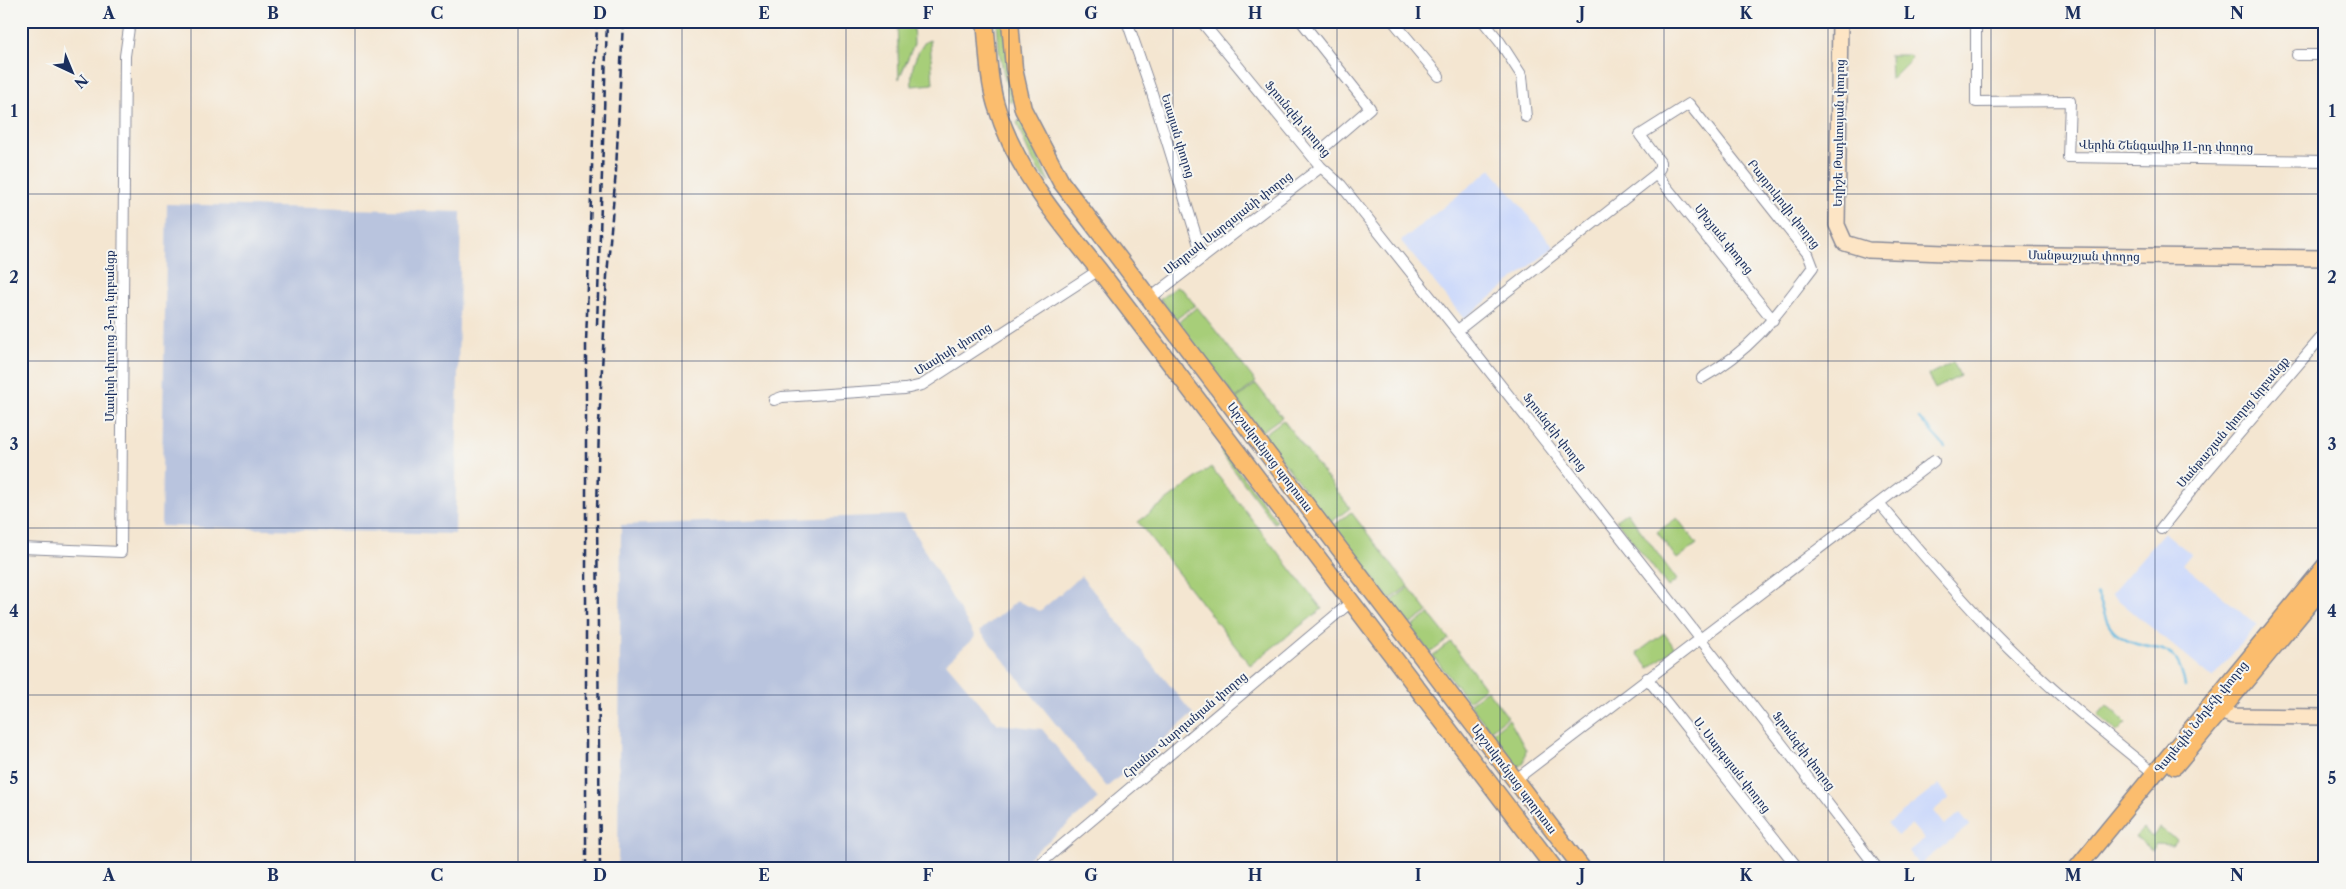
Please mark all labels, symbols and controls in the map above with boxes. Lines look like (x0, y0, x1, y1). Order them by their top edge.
text: A (102, 3, 116, 23)
text: B (267, 3, 279, 23)
text: C (431, 3, 443, 23)
text: D (593, 3, 607, 23)
text: E (758, 3, 770, 23)
text: F (923, 3, 934, 23)
text: G (1084, 3, 1098, 23)
text: H (1248, 3, 1262, 23)
text: I (1415, 3, 1422, 23)
text: J (1576, 3, 1585, 23)
text: K (1740, 3, 1754, 23)
text: L (1903, 3, 1915, 23)
text: M (2065, 3, 2082, 23)
text: N (2230, 3, 2244, 23)
north arrow (48, 48, 98, 98)
street label: Եղիշե Թադևոսյան փողոց (1830, 59, 1847, 207)
text: N (70, 71, 92, 92)
street label: Ֆրունզեի փողոց (1262, 78, 1335, 160)
street label: Եսայան փողոց (1159, 92, 1198, 180)
text: 1 (10, 101, 18, 121)
text: 1 (2328, 101, 2336, 121)
street label: Վերին Շենգավիթ 11-րդ փողոց (2079, 136, 2253, 155)
street label: Բայդուկովի փողոց (1745, 156, 1824, 251)
street label: Սեդրակ Սարգսյանի փողոց (1161, 168, 1295, 277)
street label: Մխչյան փողոց (1692, 201, 1757, 277)
street label: Մանթաշյան փողոց (2028, 247, 2140, 264)
street label: Մասիսի փողոց 3-րդ նրբանցք (102, 250, 117, 422)
text: 2 (9, 267, 19, 287)
text: 2 (2327, 267, 2337, 287)
street label: Մասիսի փողոց (912, 319, 994, 378)
street label: Մանթաշյան փողոց նրբանցք (2173, 353, 2292, 490)
street label: Ֆրունզեի փողոց (1520, 390, 1590, 474)
street label: Արշակունյաց պողոտա (1224, 399, 1317, 515)
text: 3 (9, 434, 19, 454)
text: 3 (2327, 434, 2337, 454)
text: 4 (9, 601, 19, 621)
text: 4 (2327, 601, 2337, 621)
street label: Գարեգին Նժդեհի փողոց (2151, 657, 2251, 776)
street label: Հրանտ Վարդանյան փողոց (1120, 668, 1250, 781)
street label: Ֆրունզեի փողոց (1770, 708, 1839, 793)
street label: Ս. Սարգսյան փողոց (1691, 714, 1774, 815)
street label: Արշակունյաց պողոտա (1468, 721, 1561, 837)
text: 5 (10, 768, 19, 788)
text: 5 (2328, 768, 2337, 788)
text: A (102, 865, 116, 885)
text: B (267, 865, 279, 885)
text: C (431, 865, 443, 885)
text: D (593, 865, 607, 885)
text: E (758, 865, 770, 885)
text: F (923, 865, 934, 885)
text: G (1084, 865, 1098, 885)
text: H (1248, 865, 1262, 885)
text: I (1415, 865, 1422, 885)
text: J (1576, 865, 1585, 885)
text: K (1740, 865, 1754, 885)
text: L (1903, 865, 1915, 885)
text: M (2065, 865, 2082, 885)
text: N (2230, 865, 2244, 885)

